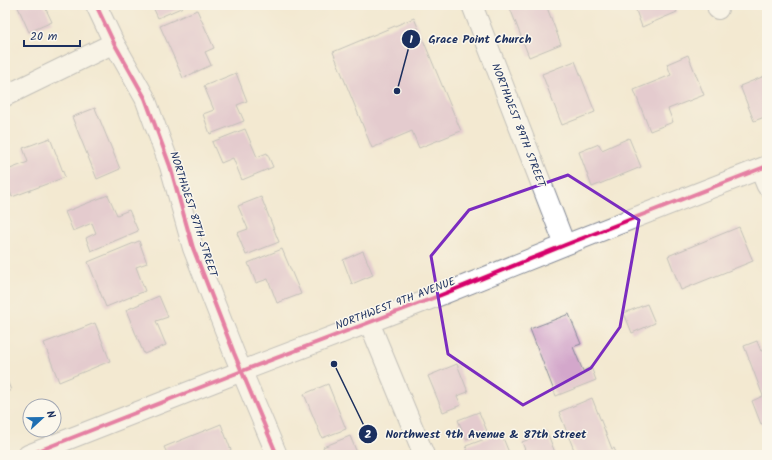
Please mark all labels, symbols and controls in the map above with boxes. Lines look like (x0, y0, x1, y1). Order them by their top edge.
scale bar (24, 22, 80, 48)
text: 20 m (30, 27, 58, 46)
callout: Grace Point Church (401, 27, 540, 51)
text: 1 (409, 30, 413, 49)
text: Grace Point Church (429, 30, 532, 49)
street label: NORTHWEST 89TH STREET (486, 61, 550, 191)
street label: NORTHWEST 87TH STREET (164, 149, 222, 281)
street label: NORTHWEST 9TH AVENUE (333, 272, 459, 335)
north arrow (22, 398, 62, 438)
text: N (41, 408, 60, 421)
callout: Northwest 9th Avenue & 87th Street (358, 422, 595, 446)
text: 2 (365, 425, 372, 444)
text: Northwest 9th Avenue & 87th Street (386, 425, 587, 444)

